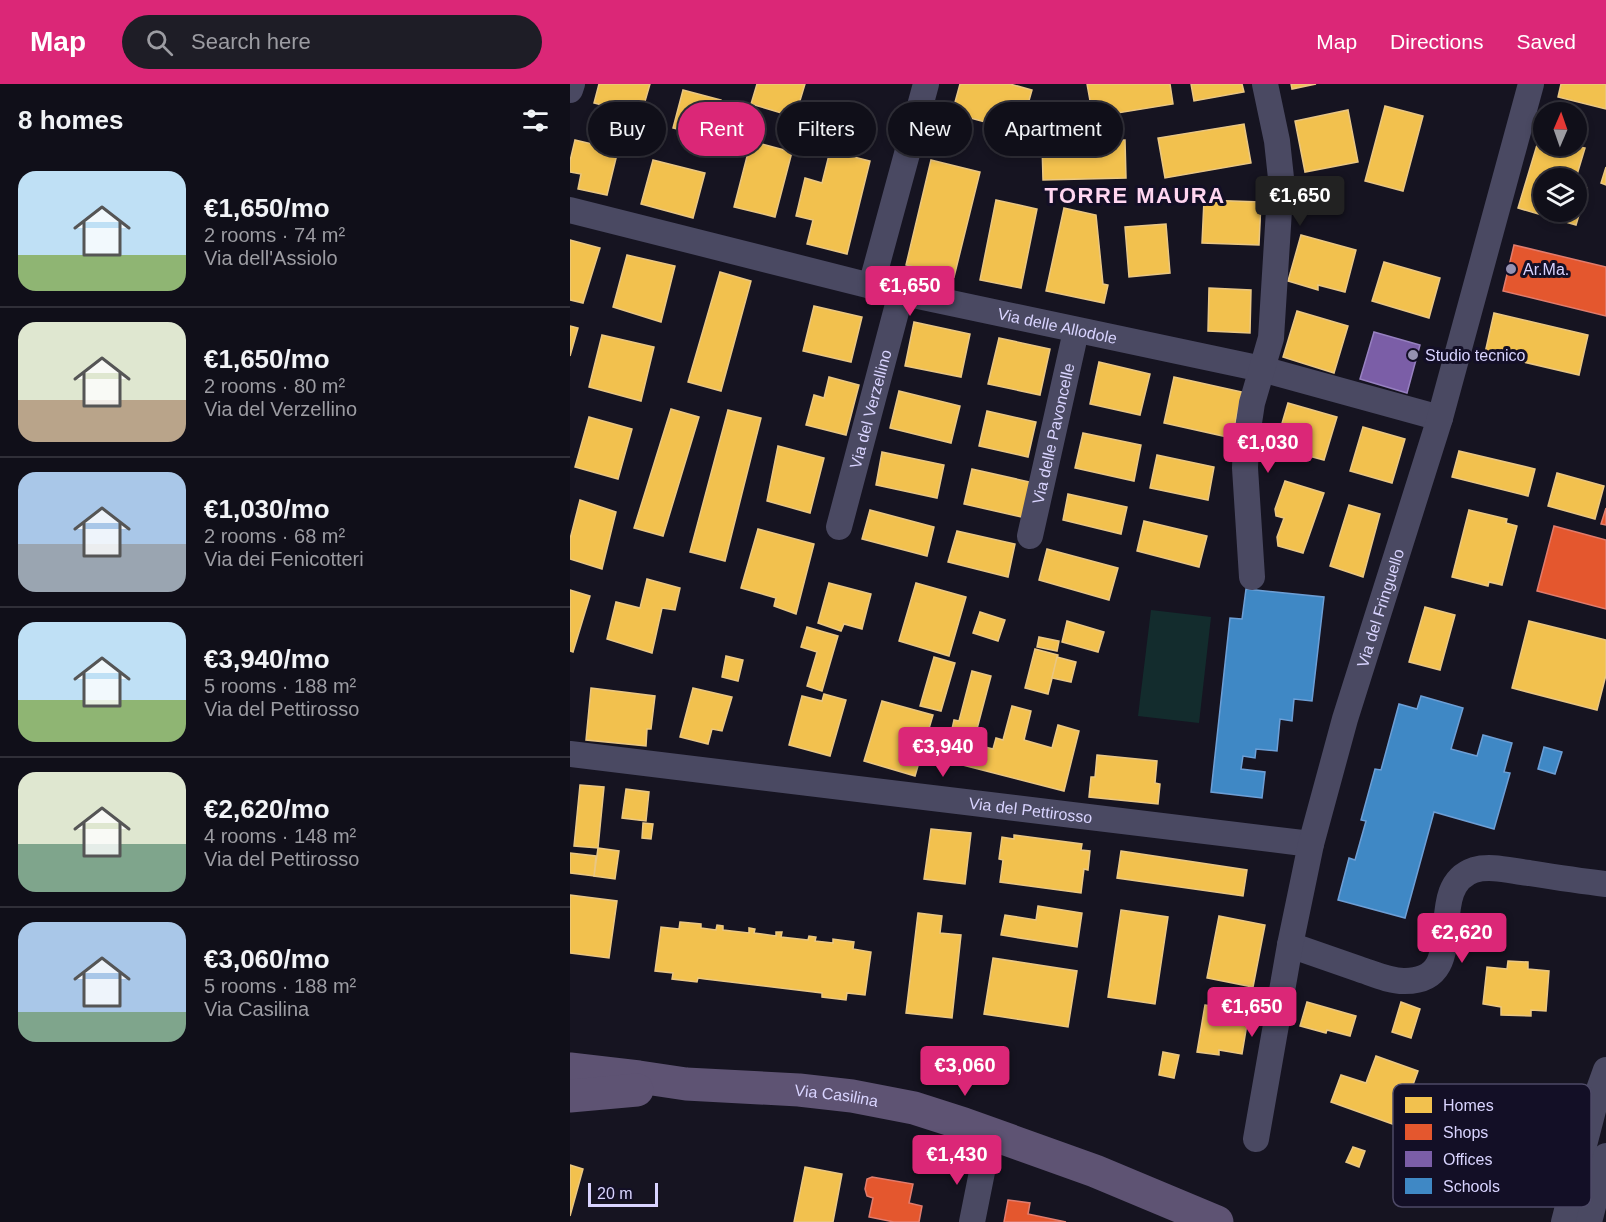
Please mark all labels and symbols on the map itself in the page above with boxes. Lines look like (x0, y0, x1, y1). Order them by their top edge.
north arrow (1533, 102, 1587, 156)
pin: €1,650 (1251, 176, 1349, 227)
district label: TORRE MAURA (1044, 183, 1226, 208)
place label: Ar.Ma. (1523, 261, 1569, 278)
marker: Ar.Ma. (1504, 262, 1518, 276)
pin: €1,650 (861, 266, 959, 317)
street label: Via delle Allodole (996, 305, 1119, 347)
place label: Studio tecnico (1425, 347, 1526, 364)
street label: Via del Verzellino (847, 348, 895, 471)
marker: Studio tecnico (1406, 348, 1420, 362)
street label: Via delle Pavoncelle (1029, 361, 1078, 506)
pin: €1,030 (1219, 423, 1317, 474)
street label: Via del Fringuello (1354, 547, 1407, 670)
pin: €3,940 (894, 727, 992, 778)
street label: Via del Pettirosso (968, 795, 1093, 826)
pin: €2,620 (1413, 913, 1511, 964)
pin: €1,650 (1203, 987, 1301, 1038)
pin: €3,060 (916, 1046, 1014, 1097)
street label: Via Casilina (794, 1082, 880, 1110)
legend (1393, 1084, 1591, 1207)
text: Homes (1443, 1097, 1494, 1114)
text: Shops (1443, 1124, 1488, 1141)
pin: €1,430 (908, 1135, 1006, 1186)
text: Offices (1443, 1151, 1493, 1168)
text: Schools (1443, 1178, 1500, 1195)
scale bar (588, 1180, 658, 1208)

